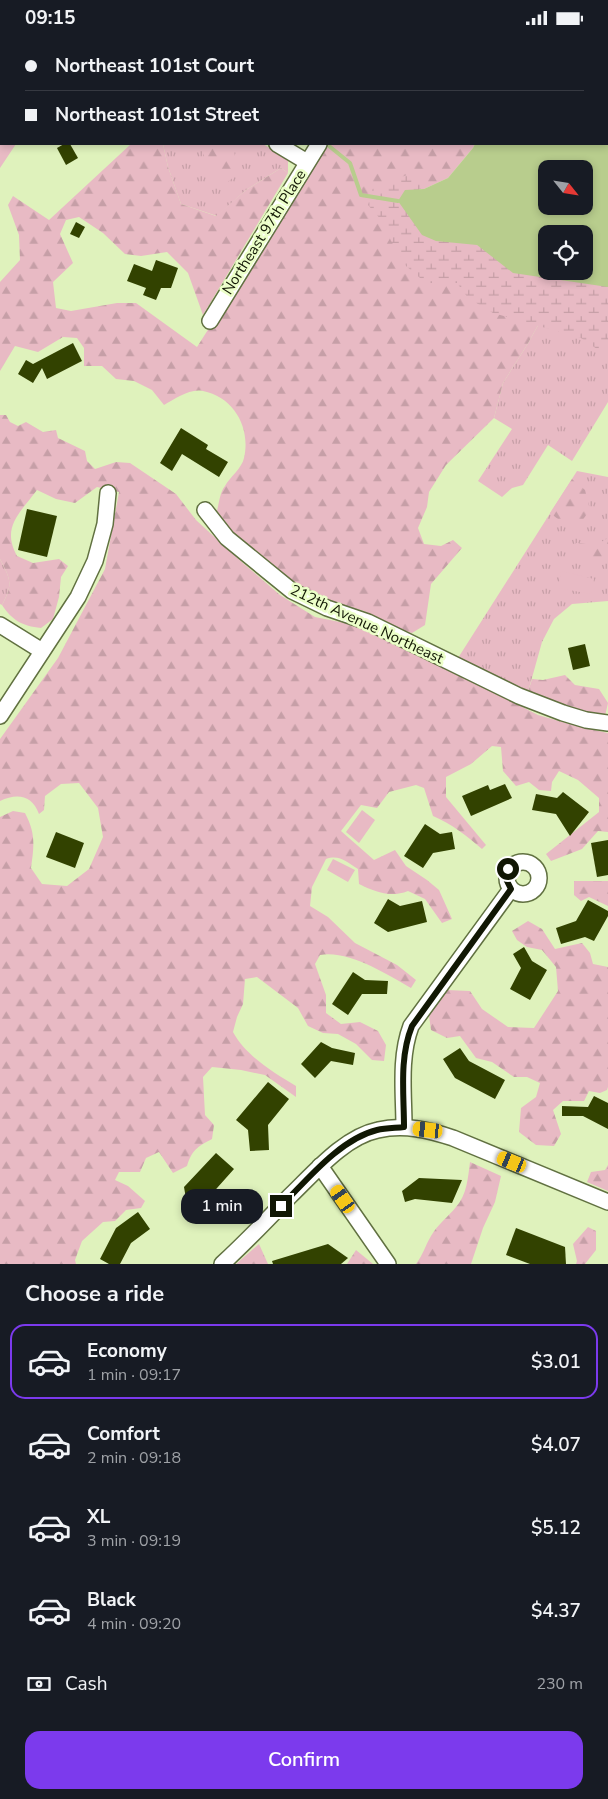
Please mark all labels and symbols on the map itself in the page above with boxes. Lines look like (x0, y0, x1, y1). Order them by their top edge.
north arrow (538, 160, 592, 215)
street label: Northeast 97th Place (218, 166, 310, 298)
street label: 212th Avenue Northeast (287, 580, 448, 669)
route start (497, 858, 519, 880)
car (412, 1121, 443, 1139)
car (495, 1149, 528, 1175)
car (328, 1182, 357, 1216)
callout: 1 min (181, 1189, 264, 1223)
route end (270, 1195, 292, 1217)

